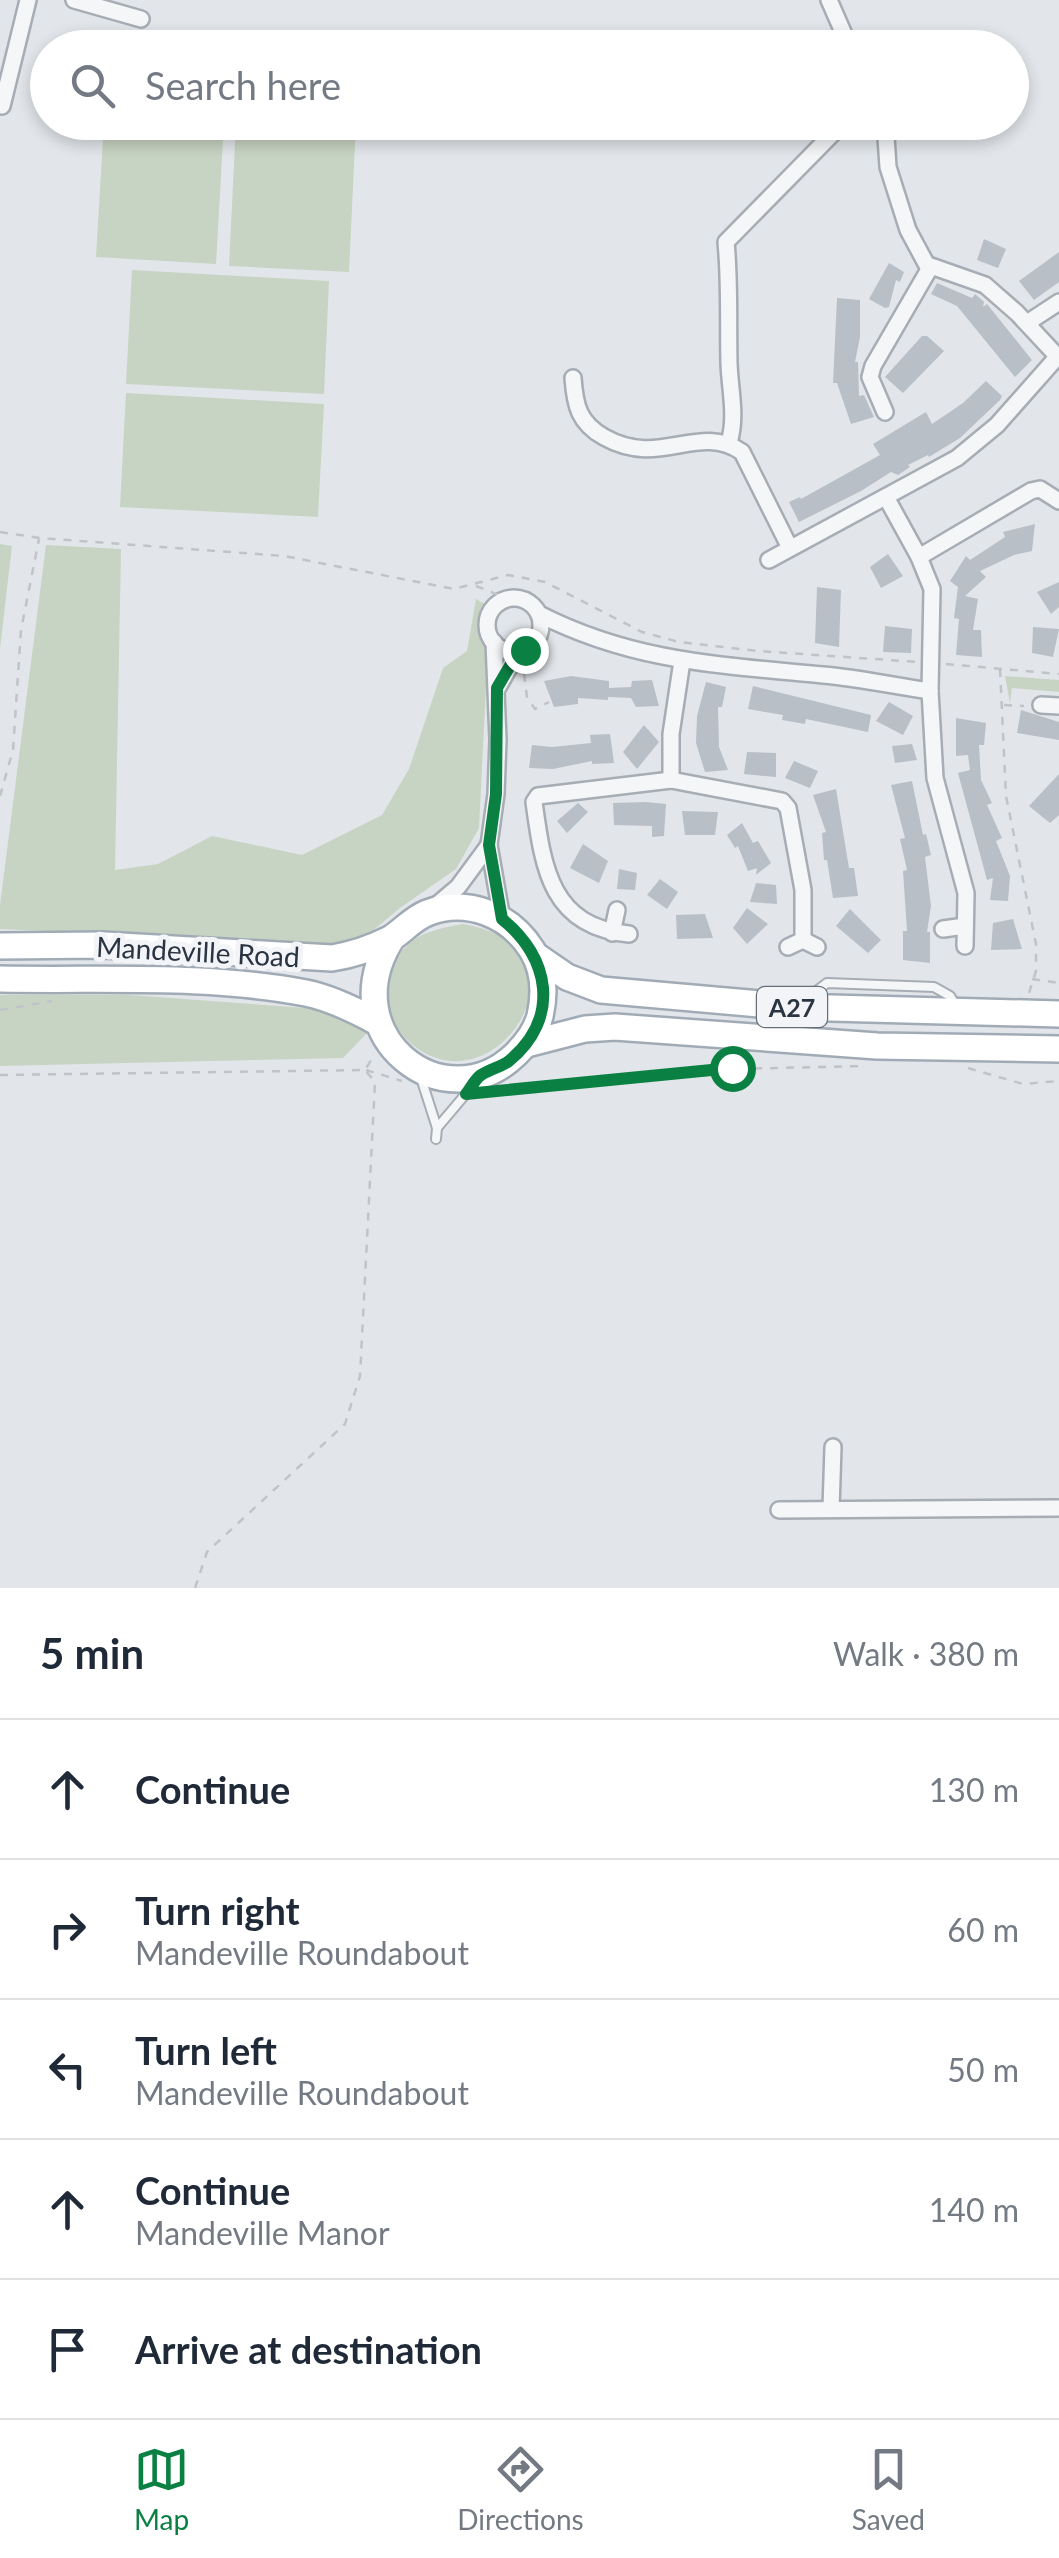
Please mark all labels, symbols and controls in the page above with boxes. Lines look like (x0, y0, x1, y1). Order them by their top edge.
search box (30, 30, 1029, 140)
icon: search (65, 58, 120, 113)
text: Search here (145, 62, 341, 108)
route end (503, 628, 549, 674)
street label: Mandeville Road (95, 929, 301, 973)
road number: A27 (757, 987, 827, 1027)
route start (710, 1046, 756, 1092)
text: 5 min (40, 1628, 144, 1678)
text: Walk · 380 m (833, 1634, 1019, 1673)
icon: ahead (40, 1762, 95, 1817)
text: Continue (135, 1766, 290, 1812)
text: 130 m (929, 1770, 1019, 1809)
text: Turn right (135, 1887, 300, 1933)
icon: right (40, 1902, 95, 1957)
text: 60 m (947, 1910, 1019, 1949)
text: Mandeville Roundabout (135, 1933, 469, 1972)
text: Turn left (135, 2027, 277, 2073)
icon: left (40, 2042, 95, 2097)
text: 50 m (947, 2050, 1019, 2089)
text: Mandeville Roundabout (135, 2073, 469, 2112)
text: Continue (135, 2167, 290, 2213)
icon: ahead (40, 2182, 95, 2237)
text: 140 m (929, 2190, 1019, 2229)
text: Mandeville Manor (135, 2213, 390, 2252)
icon: arrive (40, 2322, 95, 2377)
text: Arrive at destination (135, 2326, 482, 2372)
tab: Map (134, 2442, 189, 2536)
tab: Directions (457, 2442, 584, 2536)
tab: Saved (852, 2442, 925, 2536)

